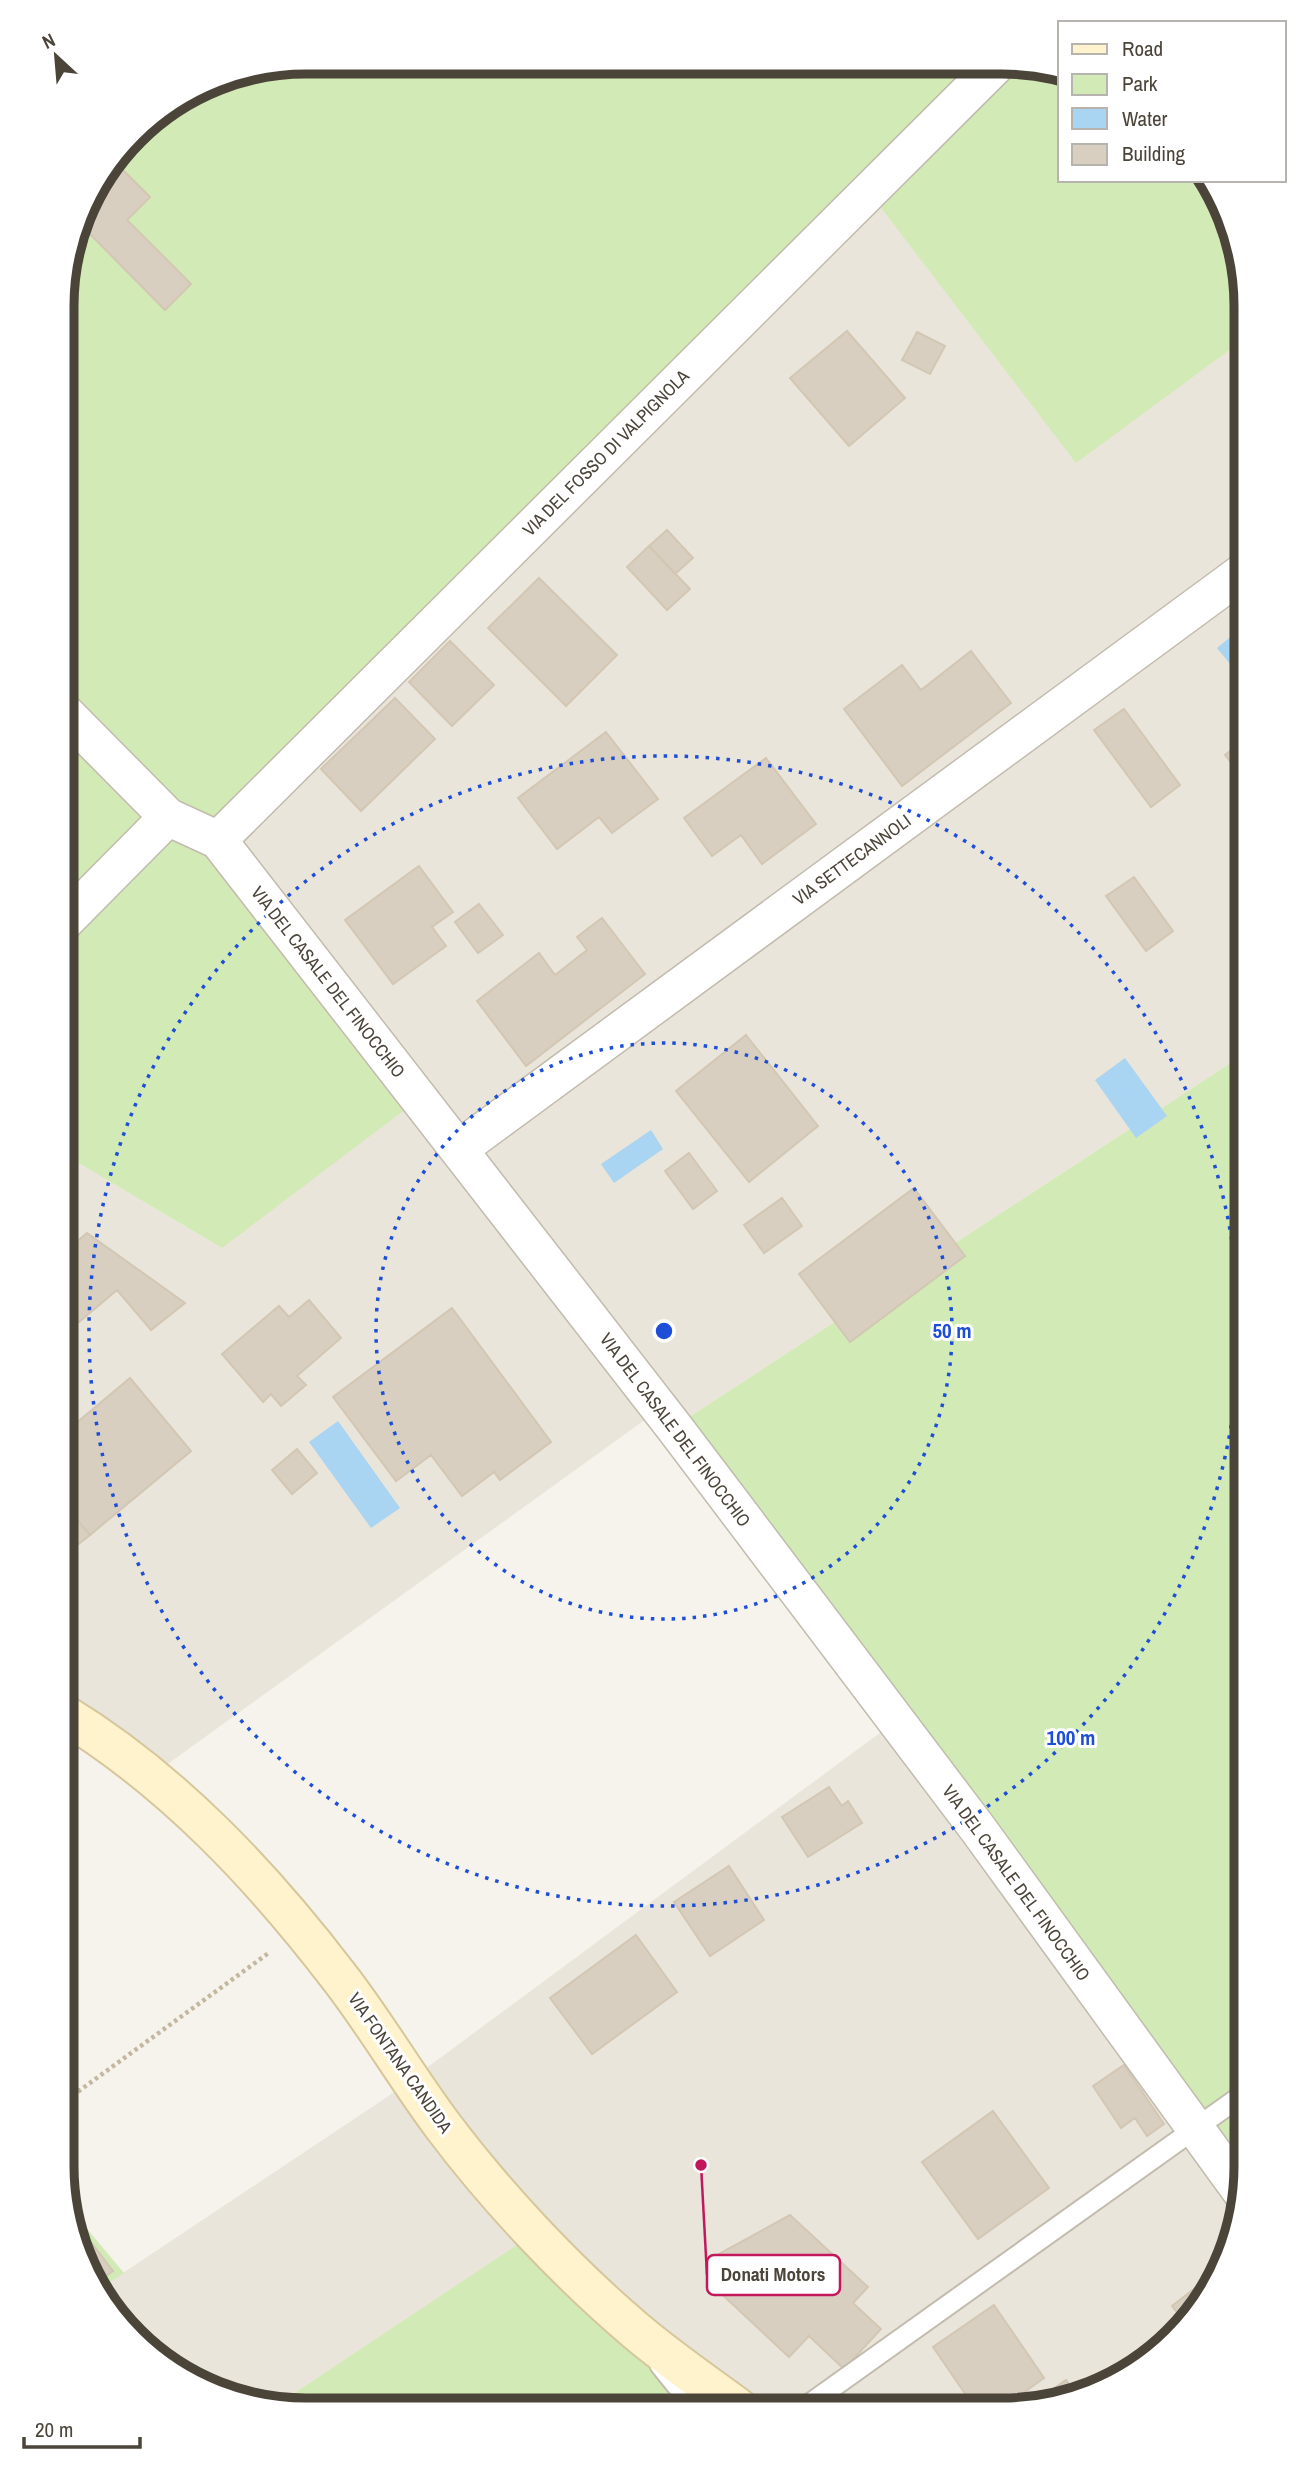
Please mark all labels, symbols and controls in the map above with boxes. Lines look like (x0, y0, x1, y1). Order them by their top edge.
north arrow (21, 21, 91, 91)
legend (1058, 21, 1286, 182)
text: N (38, 27, 59, 55)
text: Road (1122, 34, 1163, 63)
text: Park (1122, 69, 1158, 98)
text: Water (1122, 104, 1168, 133)
text: Building (1122, 139, 1186, 168)
street label: VIA DEL FOSSO DI VALPIGNOLA (517, 364, 695, 542)
street label: VIA SETTECANNOLI (788, 808, 916, 911)
street label: VIA DEL CASALE DEL FINOCCHIO (246, 881, 411, 1083)
text: 50 m (932, 1316, 972, 1345)
centre of rings (652, 1319, 676, 1343)
street label: VIA DEL CASALE DEL FINOCCHIO (594, 1328, 757, 1532)
text: 100 m (1047, 1723, 1095, 1752)
street label: VIA DEL CASALE DEL FINOCCHIO (937, 1780, 1096, 1986)
street label: VIA FONTANA CANDIDA (342, 1987, 458, 2138)
callout: Donati Motors (707, 2255, 840, 2295)
text: Donati Motors (721, 2261, 825, 2287)
scale bar (24, 2406, 140, 2450)
text: 20 m (35, 2415, 73, 2444)

